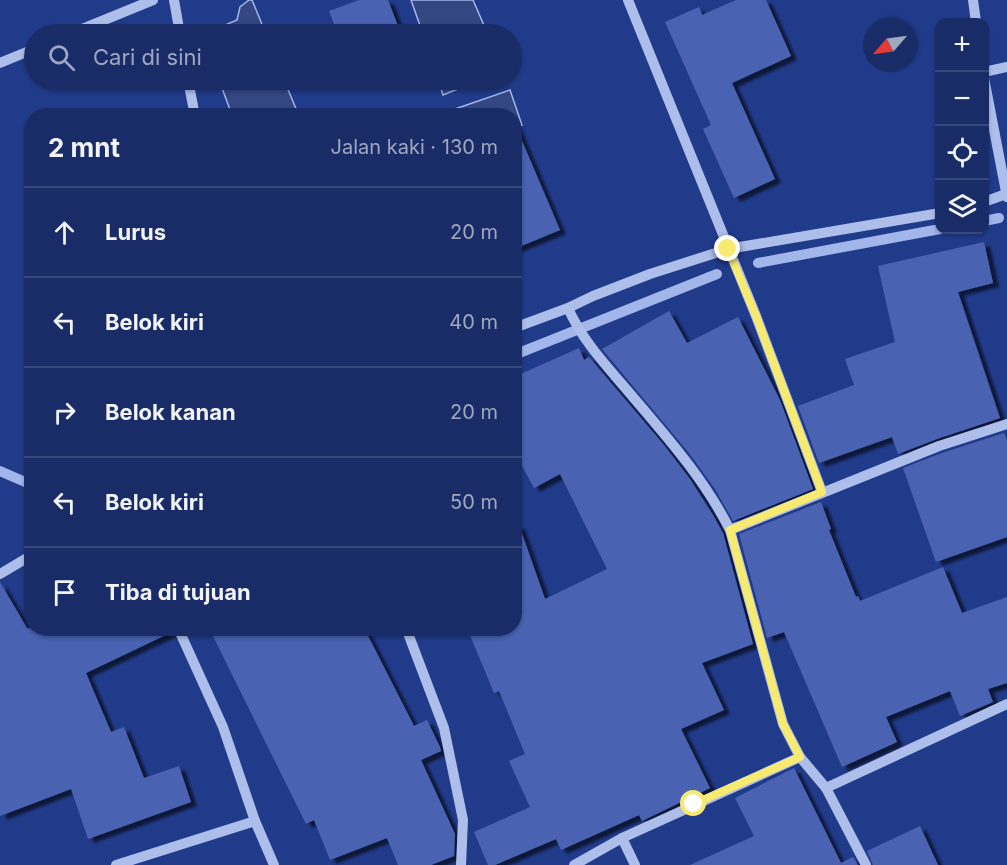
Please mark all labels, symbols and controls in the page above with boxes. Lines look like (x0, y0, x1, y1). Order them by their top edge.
north arrow (863, 18, 917, 72)
map controls (935, 18, 989, 234)
button: + (935, 18, 989, 72)
search box (24, 24, 522, 90)
icon: search (45, 41, 78, 74)
text: Cari di sini (93, 44, 202, 70)
button: − (935, 72, 989, 126)
button: locate (935, 126, 989, 180)
text: 2 mnt (48, 132, 120, 163)
text: Jalan kaki · 130 m (331, 135, 498, 159)
button: layers (935, 180, 989, 234)
icon: ahead (48, 216, 81, 249)
text: Lurus (105, 219, 166, 245)
text: 20 m (450, 220, 498, 244)
route end (714, 235, 740, 261)
icon: left (48, 306, 81, 339)
text: Belok kiri (105, 309, 204, 335)
text: 40 m (449, 310, 498, 334)
icon: right (48, 396, 81, 429)
text: Belok kanan (105, 399, 236, 425)
text: 20 m (450, 400, 498, 424)
icon: left (48, 486, 81, 519)
text: Belok kiri (105, 489, 204, 515)
text: 50 m (450, 490, 498, 514)
icon: arrive (48, 576, 81, 609)
text: Tiba di tujuan (105, 579, 251, 605)
route start (680, 790, 706, 816)

